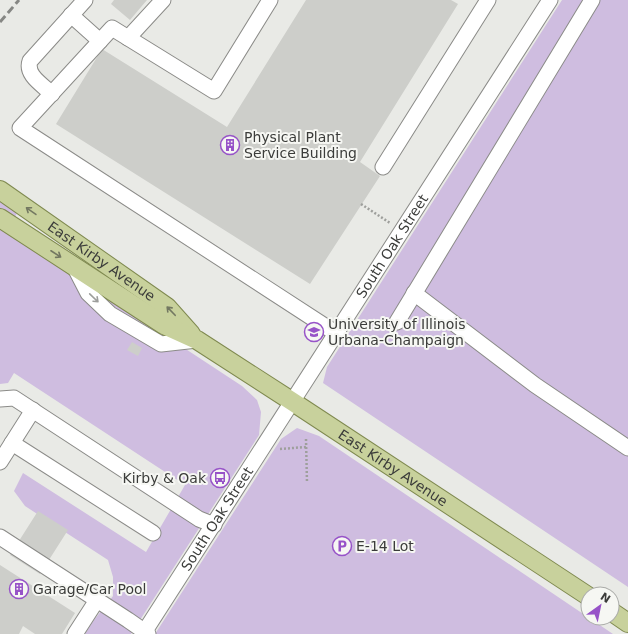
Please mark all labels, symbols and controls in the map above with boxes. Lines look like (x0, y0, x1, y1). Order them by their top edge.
place label: Physical Plant Service Building (244, 129, 357, 161)
building icon: Physical Plant Service Building (219, 134, 241, 156)
street label: South Oak Street (353, 191, 431, 301)
one-way arrow (26, 207, 37, 215)
street label: East Kirby Avenue (45, 218, 158, 304)
one-way arrow (51, 250, 62, 259)
one-way arrow (89, 293, 99, 303)
one-way arrow (166, 306, 175, 316)
place label: University of Illinois Urbana-Champaign (328, 316, 465, 348)
school or university icon: University of Illinois Urbana-Champaign (303, 321, 325, 343)
street label: East Kirby Avenue (335, 426, 451, 509)
street label: South Oak Street (178, 463, 256, 574)
bus stop icon: Kirby & Oak (209, 467, 231, 489)
place label: Kirby & Oak (122, 470, 207, 486)
parking icon: E-14 Lot (331, 535, 353, 557)
place label: E-14 Lot (356, 538, 414, 554)
building icon: Garage/Car Pool (8, 578, 30, 600)
place label: Garage/Car Pool (33, 581, 147, 597)
north arrow (580, 586, 620, 626)
text: N (598, 590, 613, 606)

